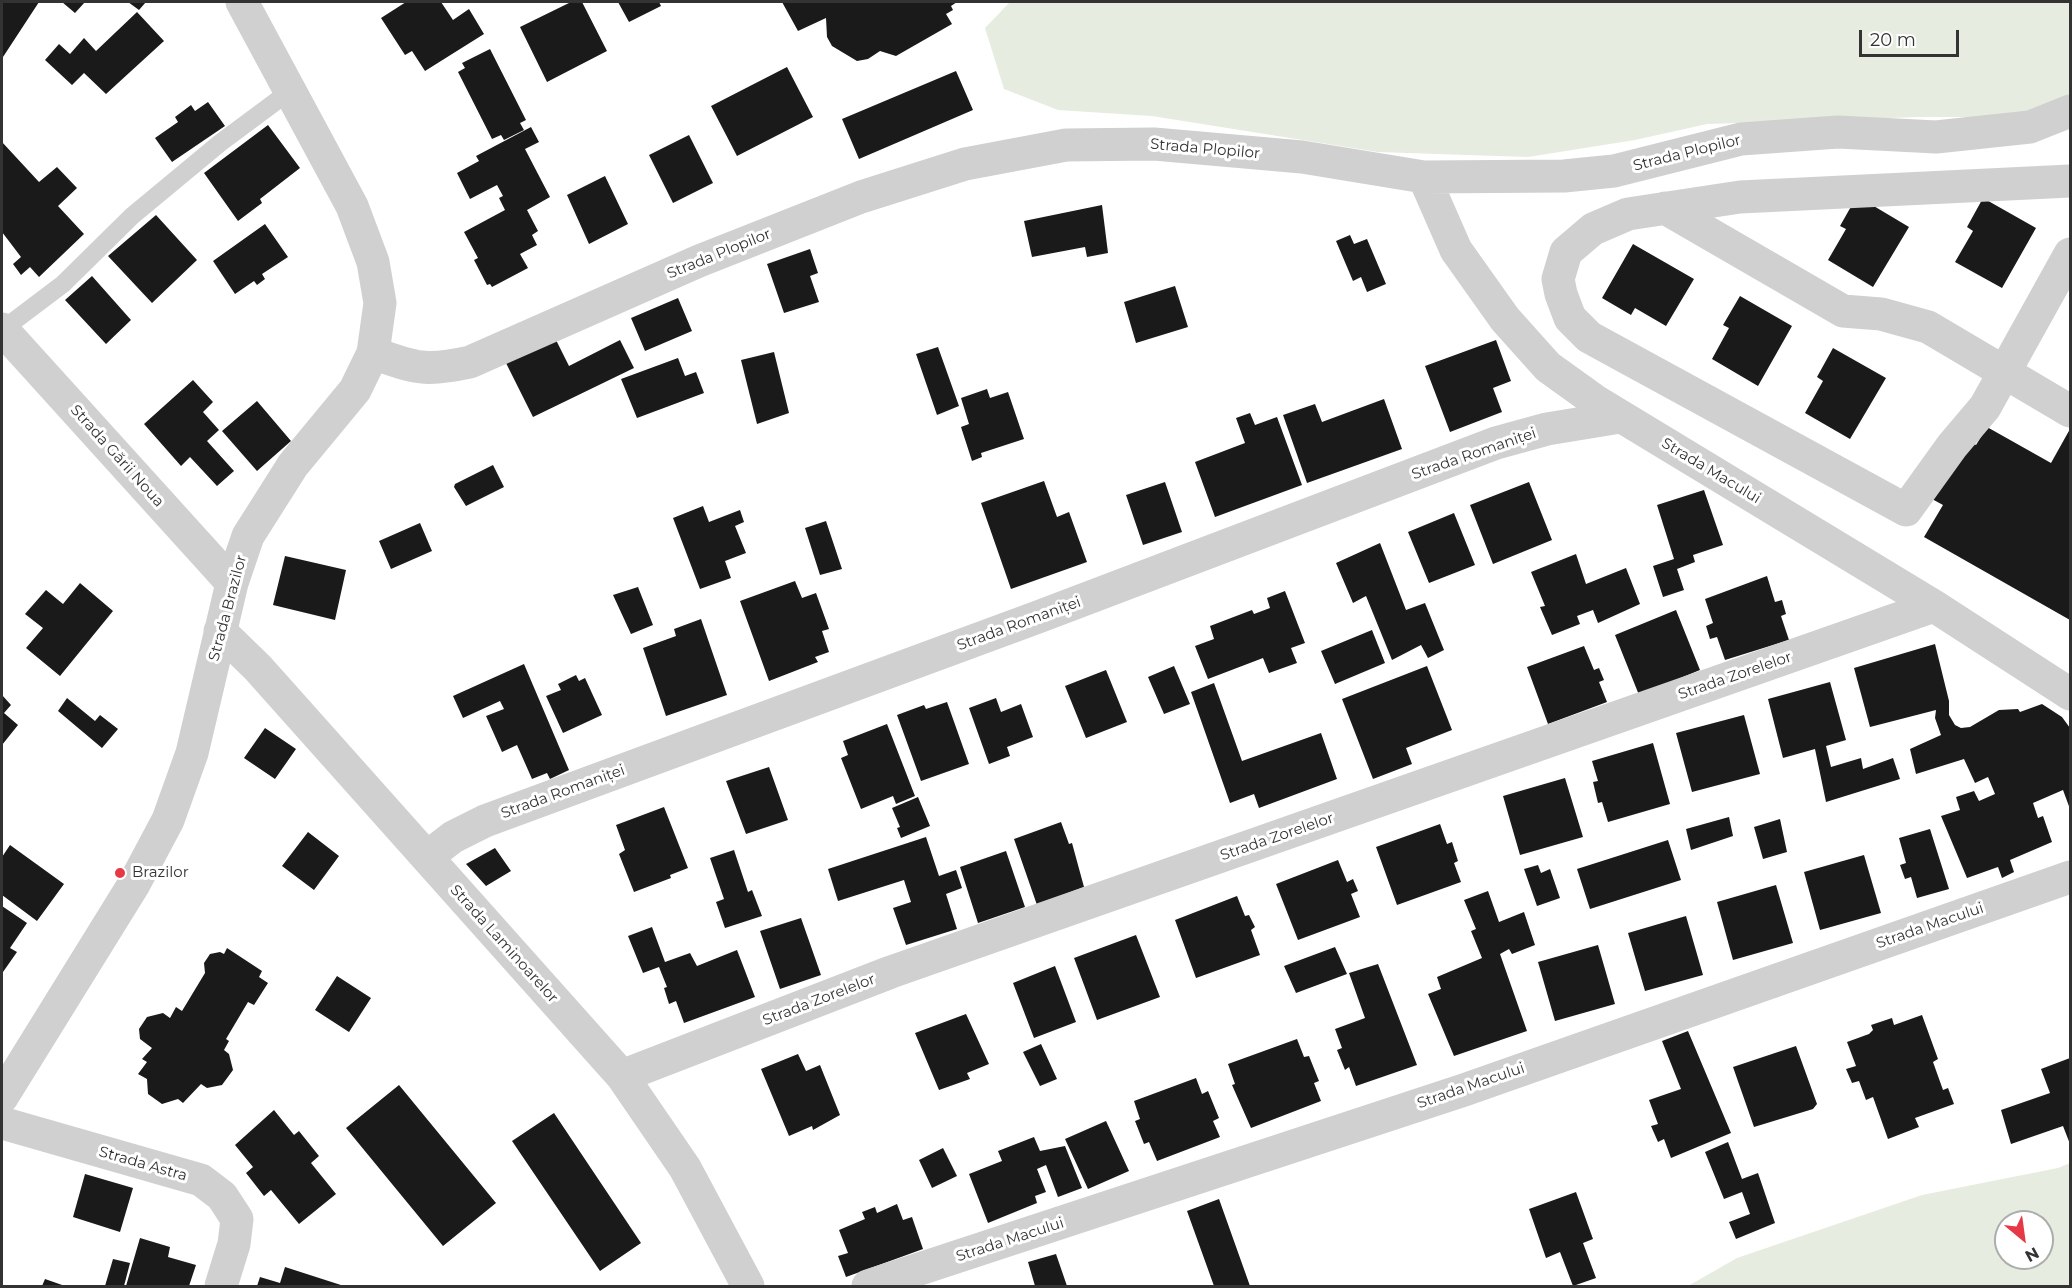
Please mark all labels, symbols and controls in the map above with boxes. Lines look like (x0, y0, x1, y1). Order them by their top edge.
scale bar (1862, 18, 1962, 56)
text: 20 m (1870, 29, 1916, 51)
street label: Strada Plopilor (1631, 131, 1743, 175)
street label: Strada Plopilor (1149, 135, 1261, 163)
street label: Strada Plopilor (664, 225, 774, 283)
street label: Strada Gării Noua (66, 401, 168, 511)
street label: Strada Romaniței (1409, 424, 1539, 484)
street label: Strada Macului (1658, 434, 1764, 508)
street label: Strada Brazilor (205, 553, 251, 663)
street label: Strada Romaniței (955, 593, 1083, 655)
street label: Strada Zorelelor (1676, 648, 1794, 704)
street label: Strada Romaniței (499, 761, 627, 823)
street label: Strada Zorelelor (1218, 809, 1336, 865)
place label: Brazilor (132, 864, 189, 882)
marker: Brazilor (113, 866, 127, 880)
street label: Strada Laminoarelor (446, 881, 562, 1007)
street label: Strada Macului (1874, 899, 1986, 953)
street label: Strada Zorelelor (760, 970, 878, 1030)
street label: Strada Macului (1415, 1059, 1527, 1113)
street label: Strada Astra (97, 1143, 189, 1185)
north arrow (1994, 1210, 2054, 1270)
street label: Strada Macului (954, 1214, 1066, 1266)
text: N (2022, 1243, 2042, 1266)

